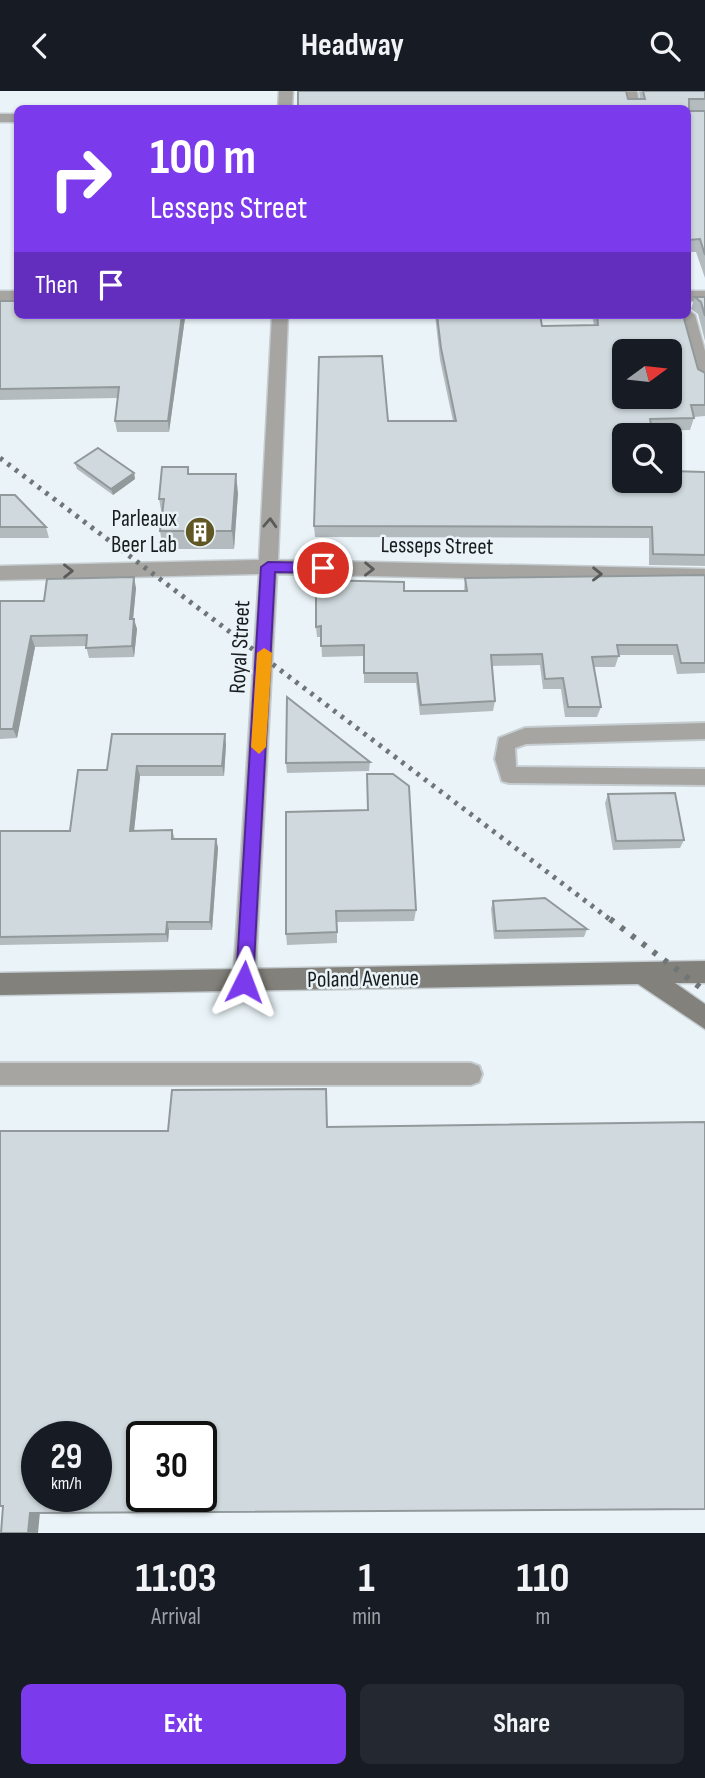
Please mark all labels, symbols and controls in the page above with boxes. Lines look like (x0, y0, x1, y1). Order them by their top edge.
text: Headway (301, 26, 404, 65)
icon: back (21, 27, 59, 65)
icon: search (646, 27, 684, 65)
text: 100 m (150, 129, 256, 188)
icon: right (35, 133, 126, 224)
text: Lesseps Street (150, 189, 307, 228)
icon: arrive (92, 266, 130, 304)
text: Then (35, 270, 78, 301)
north arrow (612, 339, 682, 409)
map controls (612, 339, 682, 493)
button: search (612, 423, 682, 493)
place label: Parleaux Beer Lab (111, 505, 177, 559)
building icon: Parleaux Beer Lab (183, 515, 217, 549)
one-way arrow (263, 517, 278, 528)
street label: Lesseps Street (380, 531, 494, 561)
pin (293, 538, 353, 598)
icon: arrive (304, 549, 342, 587)
one-way arrow (364, 561, 375, 577)
one-way arrow (63, 563, 74, 579)
one-way arrow (591, 566, 602, 581)
street label: Royal Street (224, 600, 256, 694)
position arrow (207, 945, 281, 1019)
street label: Poland Avenue (307, 964, 419, 994)
speed limit sign: 30 (126, 1421, 217, 1512)
text: 29 (51, 1436, 82, 1479)
text: km/h (51, 1473, 82, 1494)
text: 11:03 (136, 1553, 217, 1604)
text: 1 (358, 1553, 375, 1604)
text: 110 (517, 1553, 569, 1604)
text: Arrival (151, 1603, 201, 1631)
text: min (352, 1603, 381, 1631)
text: m (536, 1603, 550, 1631)
button: Exit (21, 1684, 346, 1764)
button: Share (360, 1684, 684, 1764)

